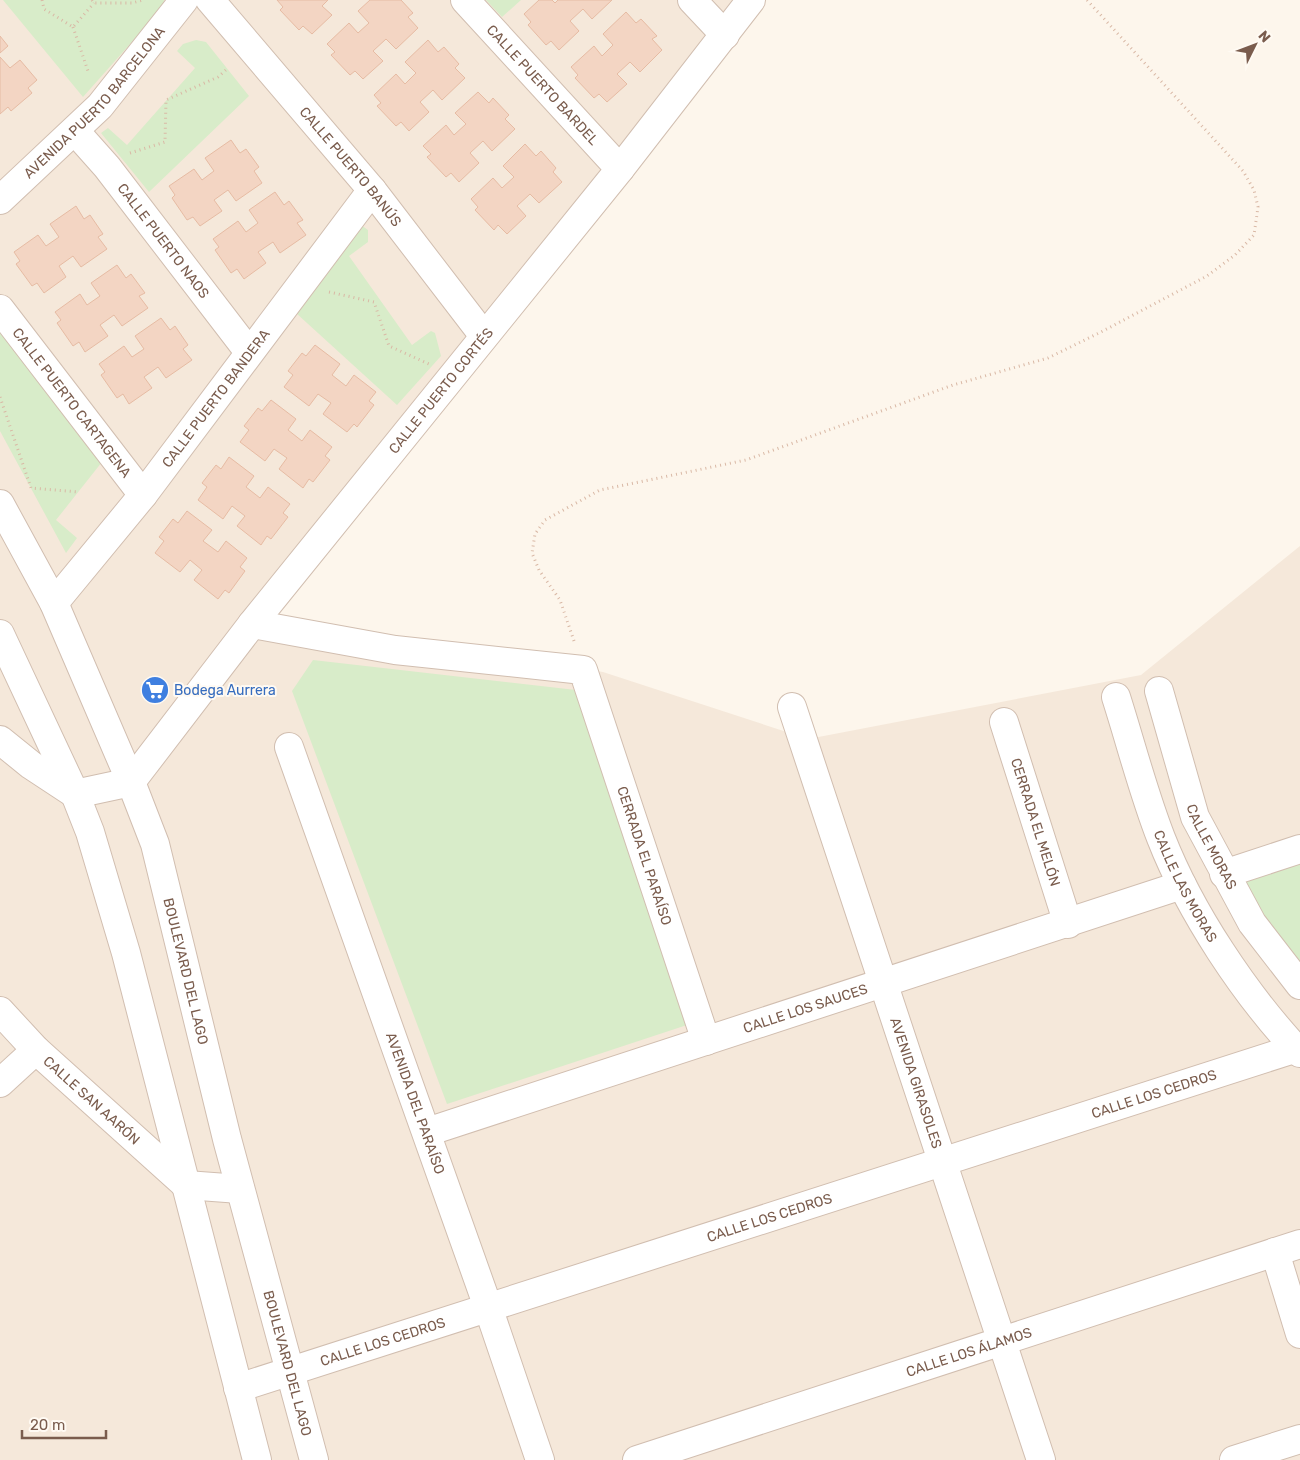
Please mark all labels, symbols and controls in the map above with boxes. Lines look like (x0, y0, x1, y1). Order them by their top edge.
north arrow (1230, 20, 1280, 70)
street label: CALLE PUERTO BARDEL (483, 21, 602, 149)
street label: AVENIDA PUERTO BARCELONA (20, 23, 169, 182)
text: N (1255, 27, 1274, 46)
street label: CALLE PUERTO BANÚS (296, 103, 405, 230)
street label: CALLE PUERTO NAOS (114, 180, 213, 302)
street label: CALLE PUERTO CARTAGENA (9, 324, 135, 482)
street label: CALLE PUERTO CORTÉS (385, 324, 497, 457)
street label: CALLE PUERTO BANDERA (159, 325, 274, 471)
supermarket icon: Bodega Aurrera (140, 675, 170, 705)
place label: Bodega Aurrera (174, 682, 276, 699)
street label: CERRADA EL MELÓN (1007, 756, 1064, 888)
street label: CERRADA EL PARAÍSO (613, 784, 675, 927)
street label: CALLE MORAS (1183, 802, 1241, 893)
street label: CALLE LAS MORAS (1150, 828, 1221, 946)
street label: BOULEVARD DEL LAGO (159, 896, 212, 1046)
street label: CALLE LOS SAUCES (741, 980, 870, 1037)
street label: AVENIDA GIRASOLES (886, 1015, 946, 1151)
street label: AVENIDA DEL PARAÍSO (382, 1030, 448, 1177)
street label: CALLE SAN AARÓN (39, 1053, 143, 1148)
street label: CALLE LOS CEDROS (1089, 1066, 1219, 1122)
street label: CALLE LOS CEDROS (705, 1190, 834, 1246)
street label: BOULEVARD DEL LAGO (259, 1289, 315, 1438)
street label: CALLE LOS CEDROS (318, 1314, 448, 1370)
street label: CALLE LOS ÁLAMOS (904, 1324, 1034, 1381)
scale bar (22, 1408, 106, 1440)
text: 20 m (30, 1416, 65, 1434)

